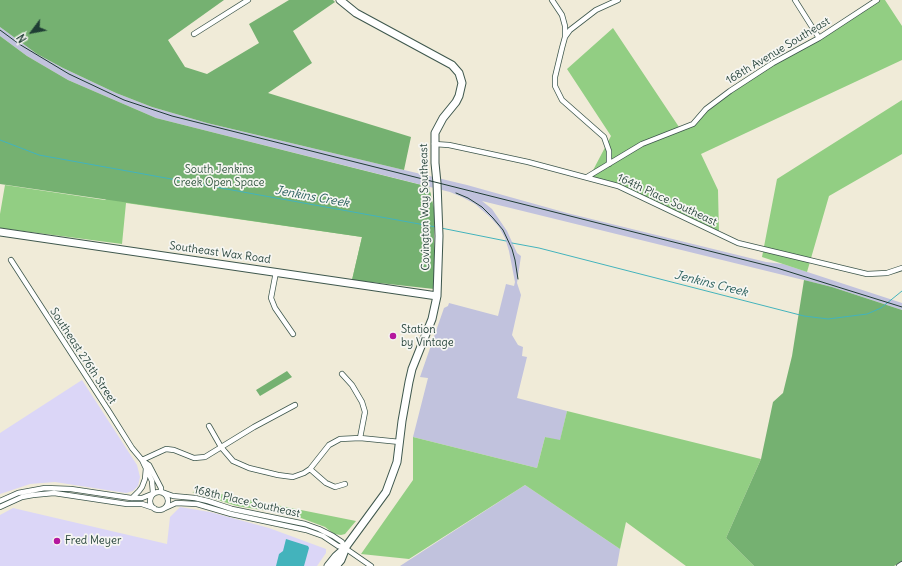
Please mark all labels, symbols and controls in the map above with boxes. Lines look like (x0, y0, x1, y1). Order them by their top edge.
north arrow (12, 12, 52, 52)
street label: 168th Avenue Southeast (724, 15, 832, 87)
text: N (14, 31, 30, 45)
street label: Covington Way Southeast (417, 143, 433, 271)
park label: South Jenkins Creek Open Space (173, 163, 265, 189)
street label: 164th Place Southeast (615, 171, 719, 229)
water label: Jenkins Creek (274, 183, 350, 211)
street label: Southeast Wax Road (169, 239, 271, 267)
water label: Jenkins Creek (673, 268, 749, 300)
street label: Southeast 276th Street (47, 305, 119, 407)
place label: Station by Vintage (401, 323, 454, 349)
marker: Station by Vintage (388, 331, 398, 341)
street label: 168th Place Southeast (193, 483, 301, 521)
place label: Fred Meyer (65, 534, 121, 548)
marker: Fred Meyer (52, 536, 62, 546)

